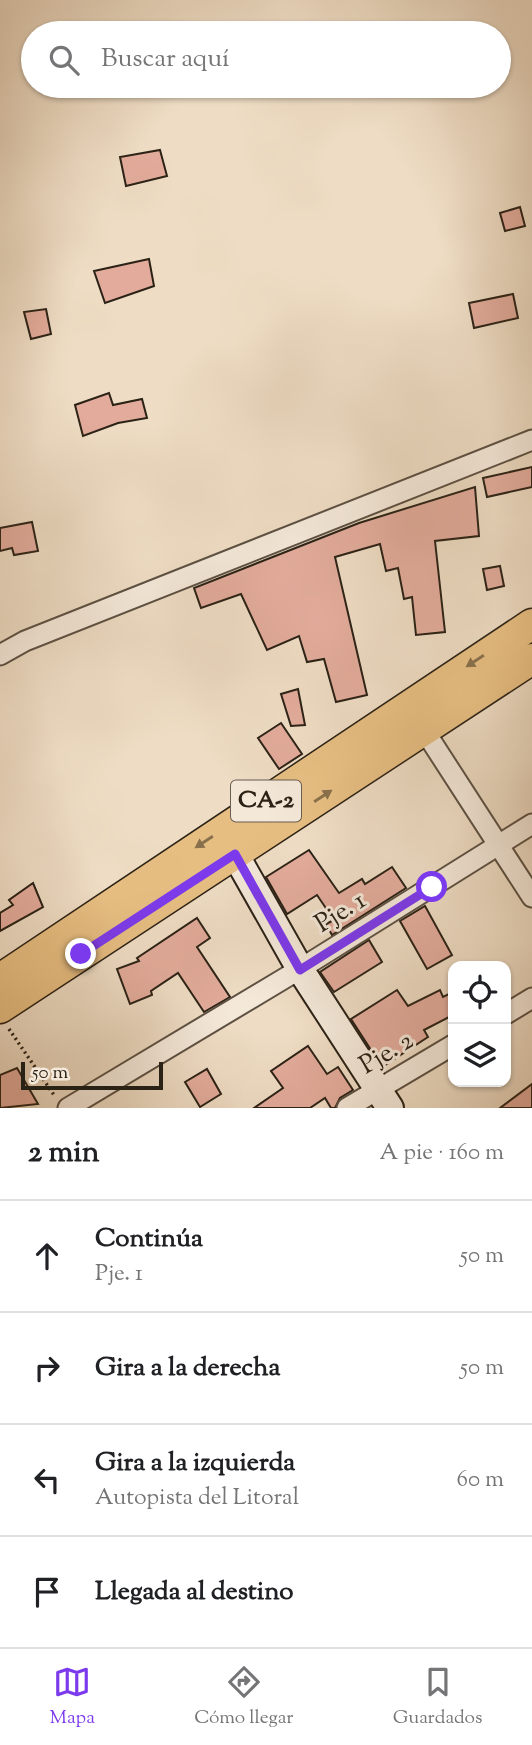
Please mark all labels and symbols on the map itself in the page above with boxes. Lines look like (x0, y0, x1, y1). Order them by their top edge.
one-way arrow (465, 655, 485, 668)
road number: CA-2 (231, 780, 301, 822)
one-way arrow (314, 790, 333, 803)
one-way arrow (195, 835, 213, 849)
route start (416, 871, 447, 902)
street label: Pje. 1 (308, 883, 374, 943)
route end (65, 938, 96, 969)
street label: Pje. 2 (353, 1023, 421, 1085)
scale bar (21, 1059, 163, 1091)

